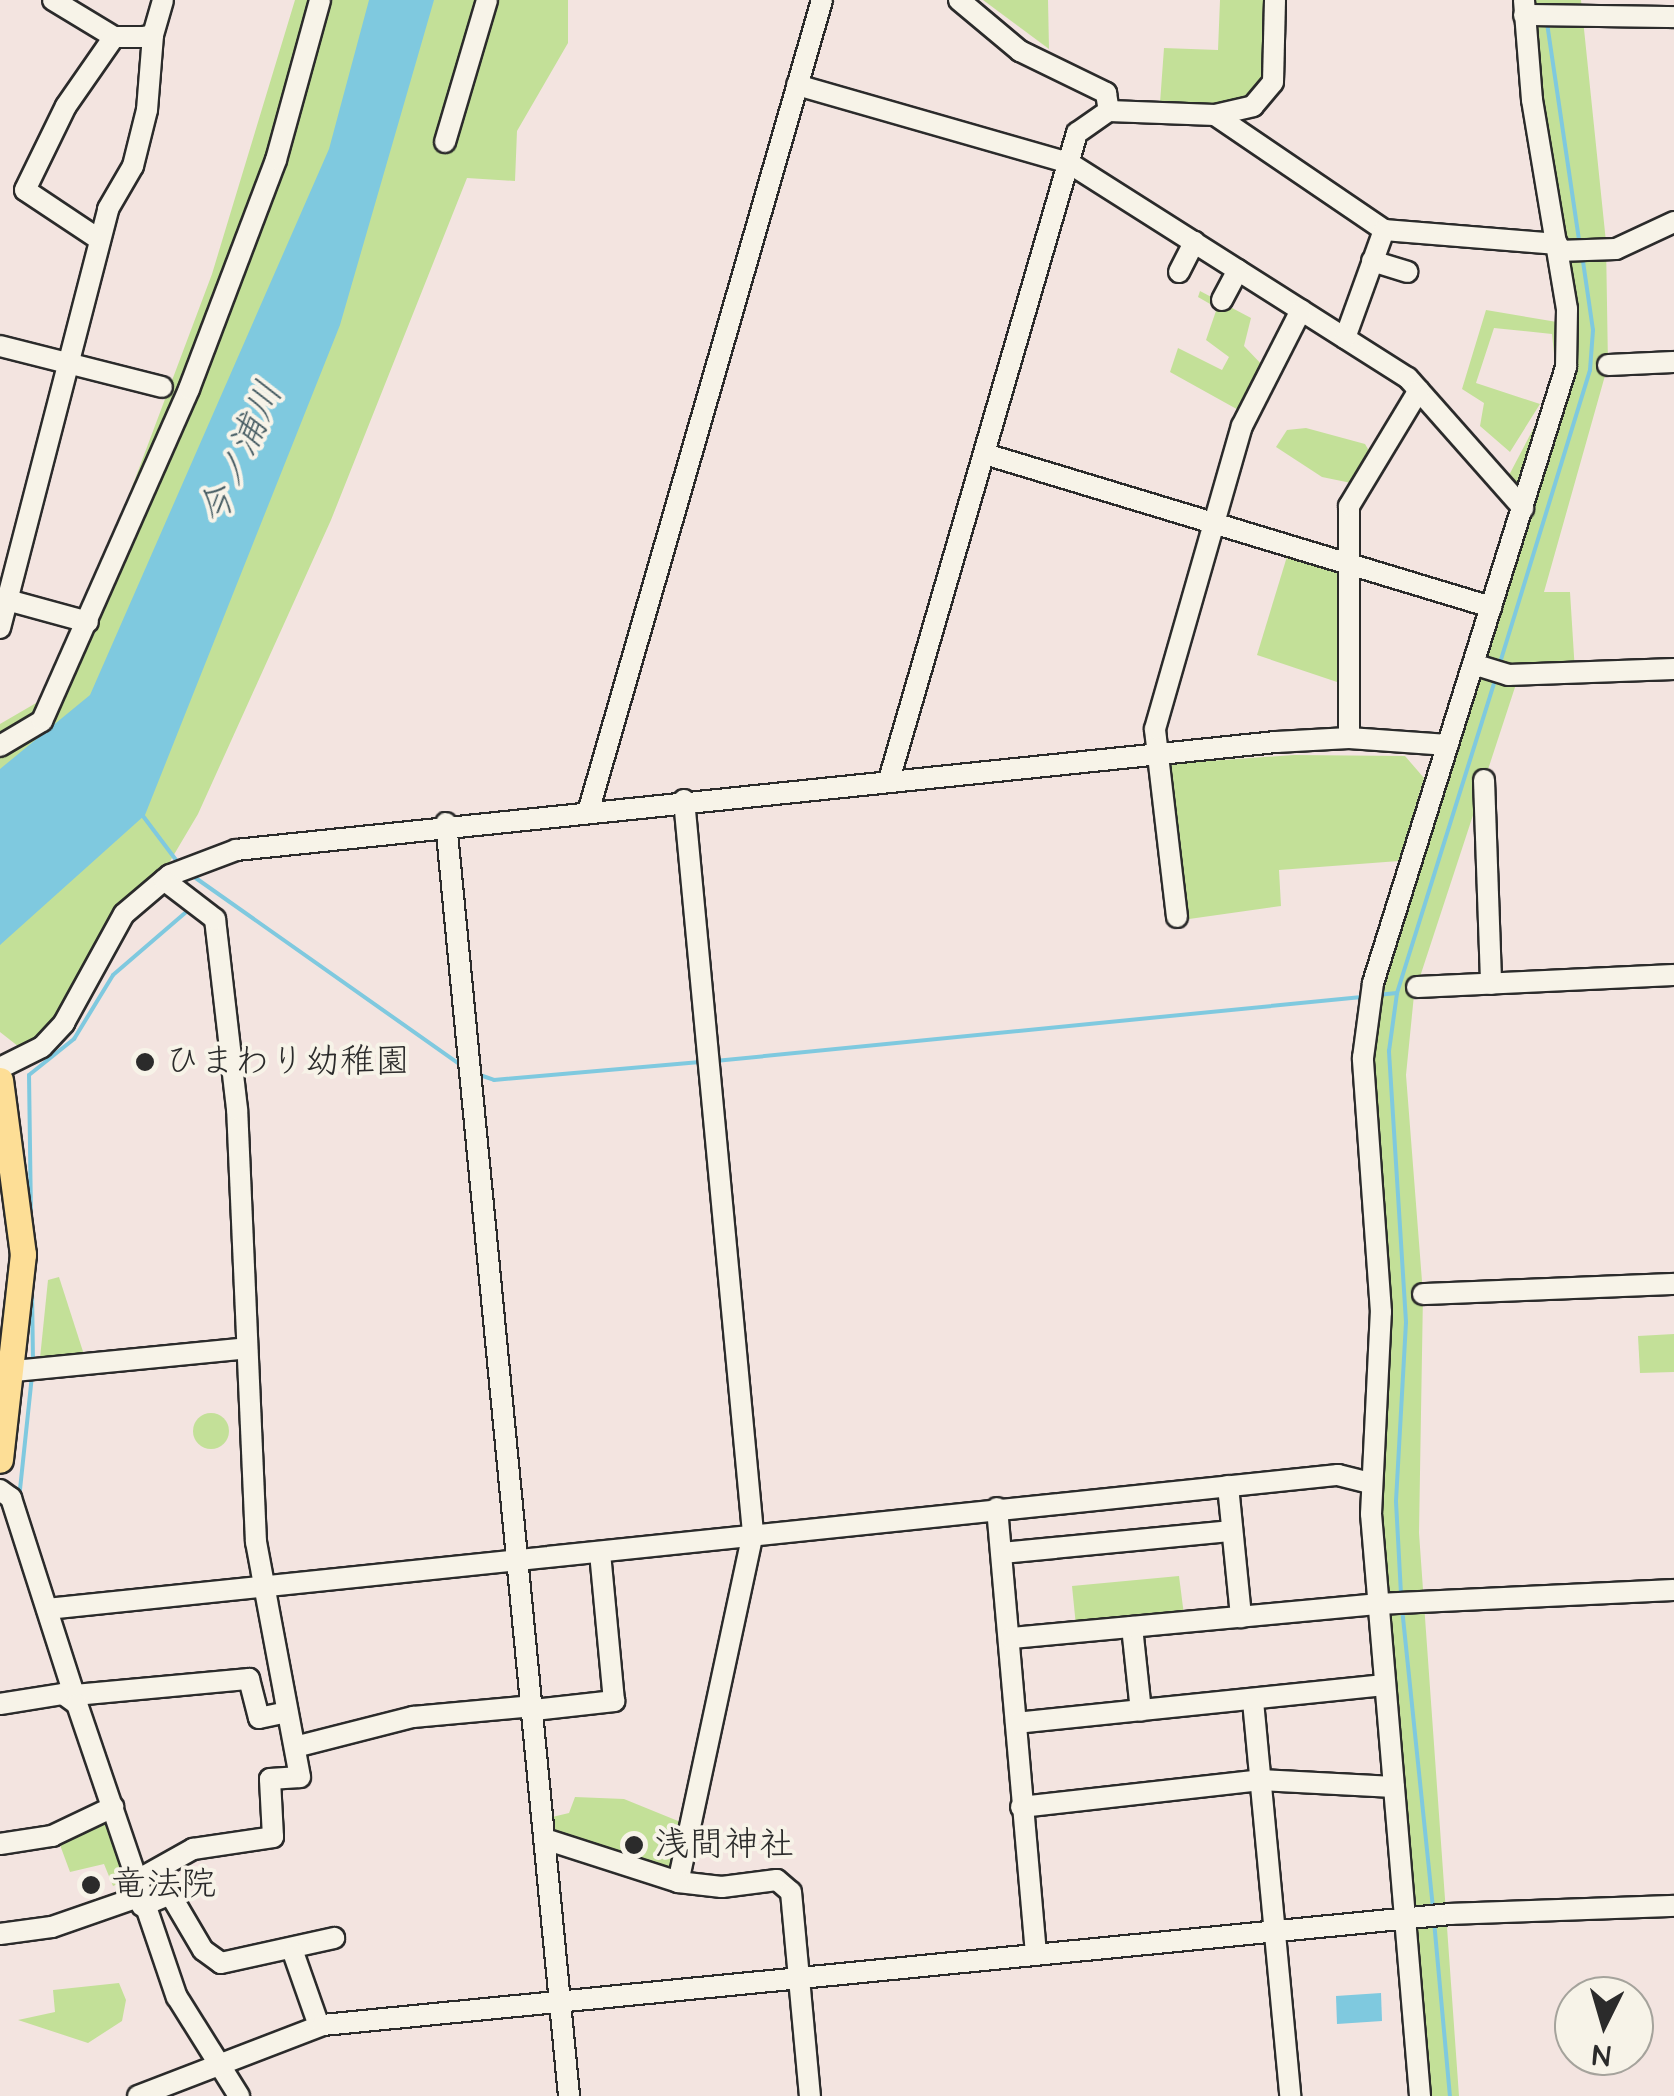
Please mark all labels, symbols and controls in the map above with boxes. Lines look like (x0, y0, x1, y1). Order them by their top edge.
water label: 今ノ浦川 (190, 375, 294, 533)
place label: ひまわり幼稚園 (165, 1041, 410, 1083)
marker: ひまわり幼稚園 (134, 1051, 156, 1073)
place label: 浅間神社 (654, 1824, 794, 1866)
marker: 浅間神社 (623, 1834, 645, 1856)
place label: 竜法院 (111, 1864, 216, 1906)
marker: 竜法院 (80, 1874, 102, 1896)
north arrow (1554, 1976, 1654, 2076)
text: N (1591, 2034, 1612, 2075)

